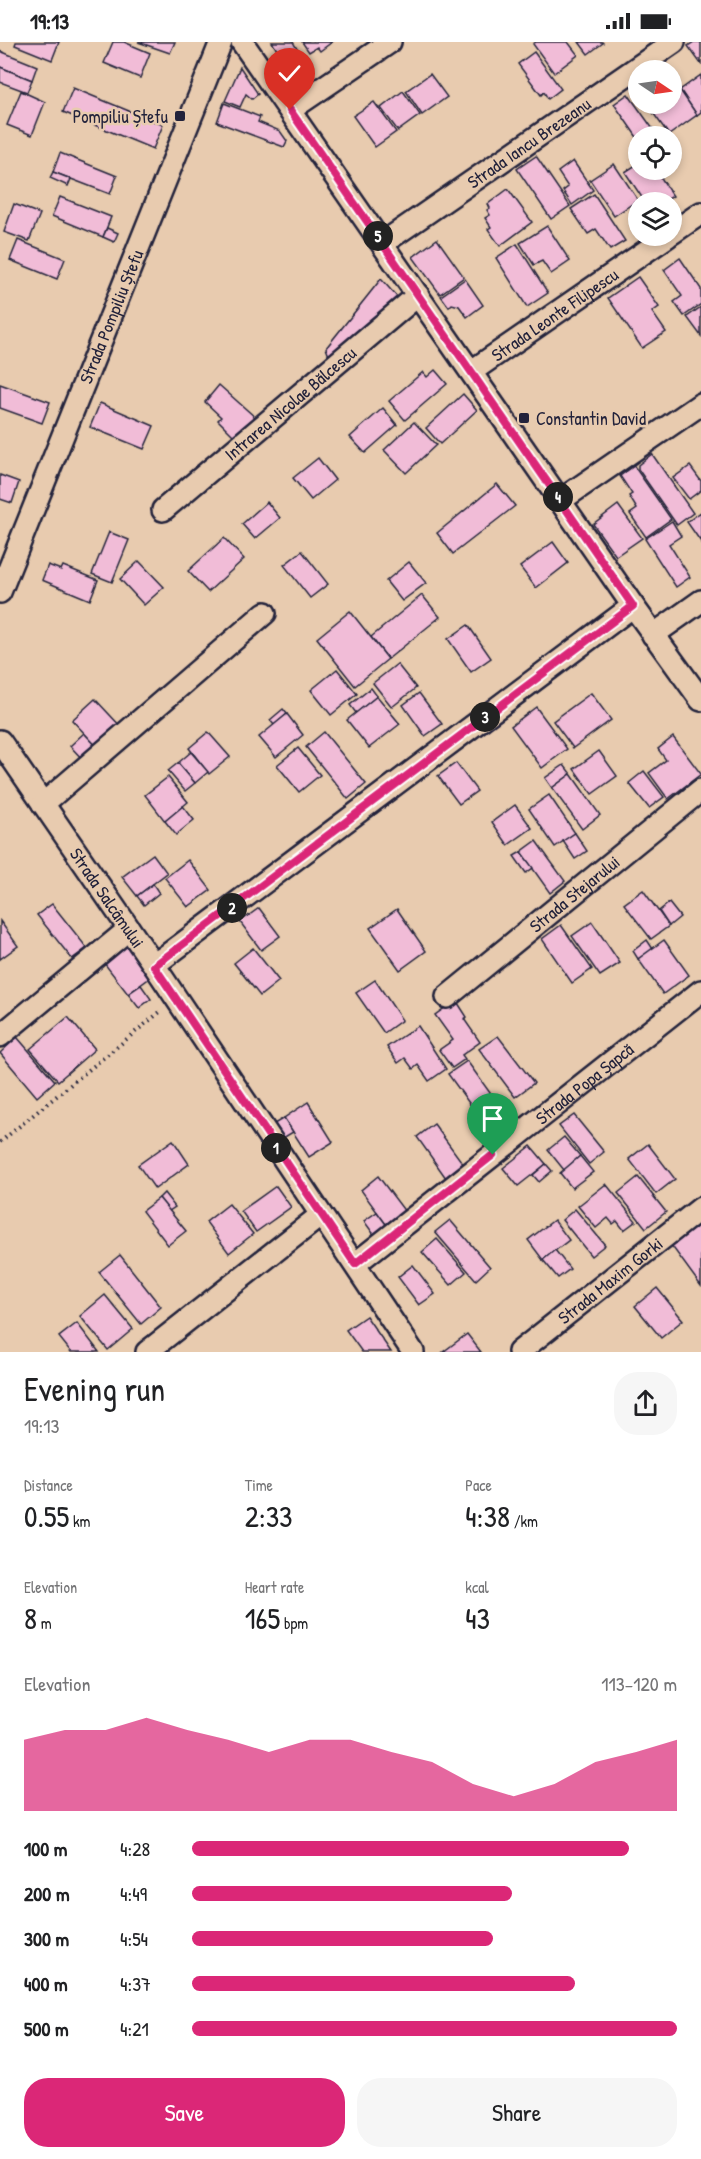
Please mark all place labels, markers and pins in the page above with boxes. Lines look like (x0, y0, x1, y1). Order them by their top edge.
pin (264, 48, 315, 110)
place label: Pompiliu Ștefu (73, 104, 168, 129)
marker: Pompiliu Ștefu (173, 109, 187, 123)
pin: 5 (363, 221, 393, 251)
place label: Constantin David (536, 406, 646, 431)
marker: Constantin David (517, 411, 531, 425)
pin: 4 (543, 482, 573, 512)
pin: 3 (470, 702, 500, 732)
pin: 2 (217, 893, 247, 923)
pin (467, 1093, 518, 1155)
pin: 1 (261, 1133, 291, 1163)

